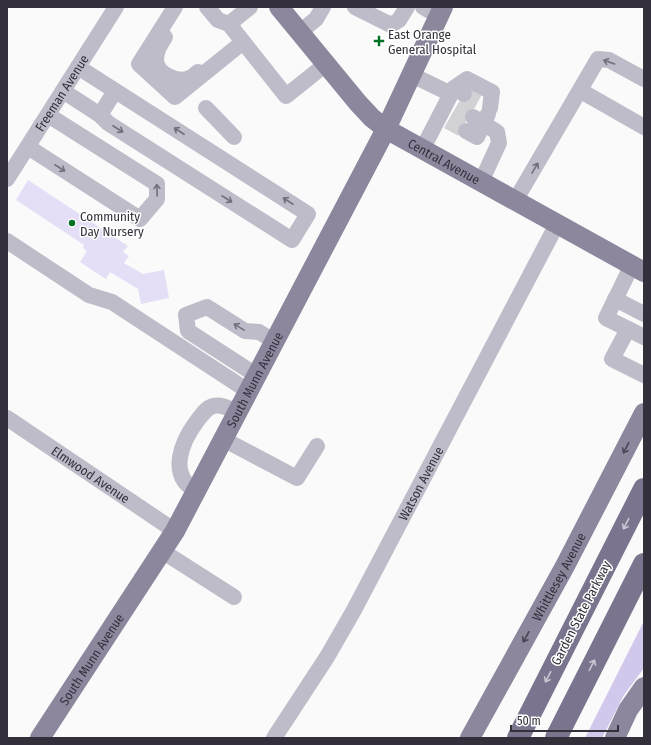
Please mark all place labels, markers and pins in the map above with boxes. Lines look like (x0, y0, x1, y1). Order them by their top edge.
place label: East Orange General Hospital (388, 27, 477, 57)
marker: East Orange General Hospital (373, 35, 385, 47)
place label: Community Day Nursery (80, 209, 144, 239)
marker: Community Day Nursery (67, 218, 77, 228)

